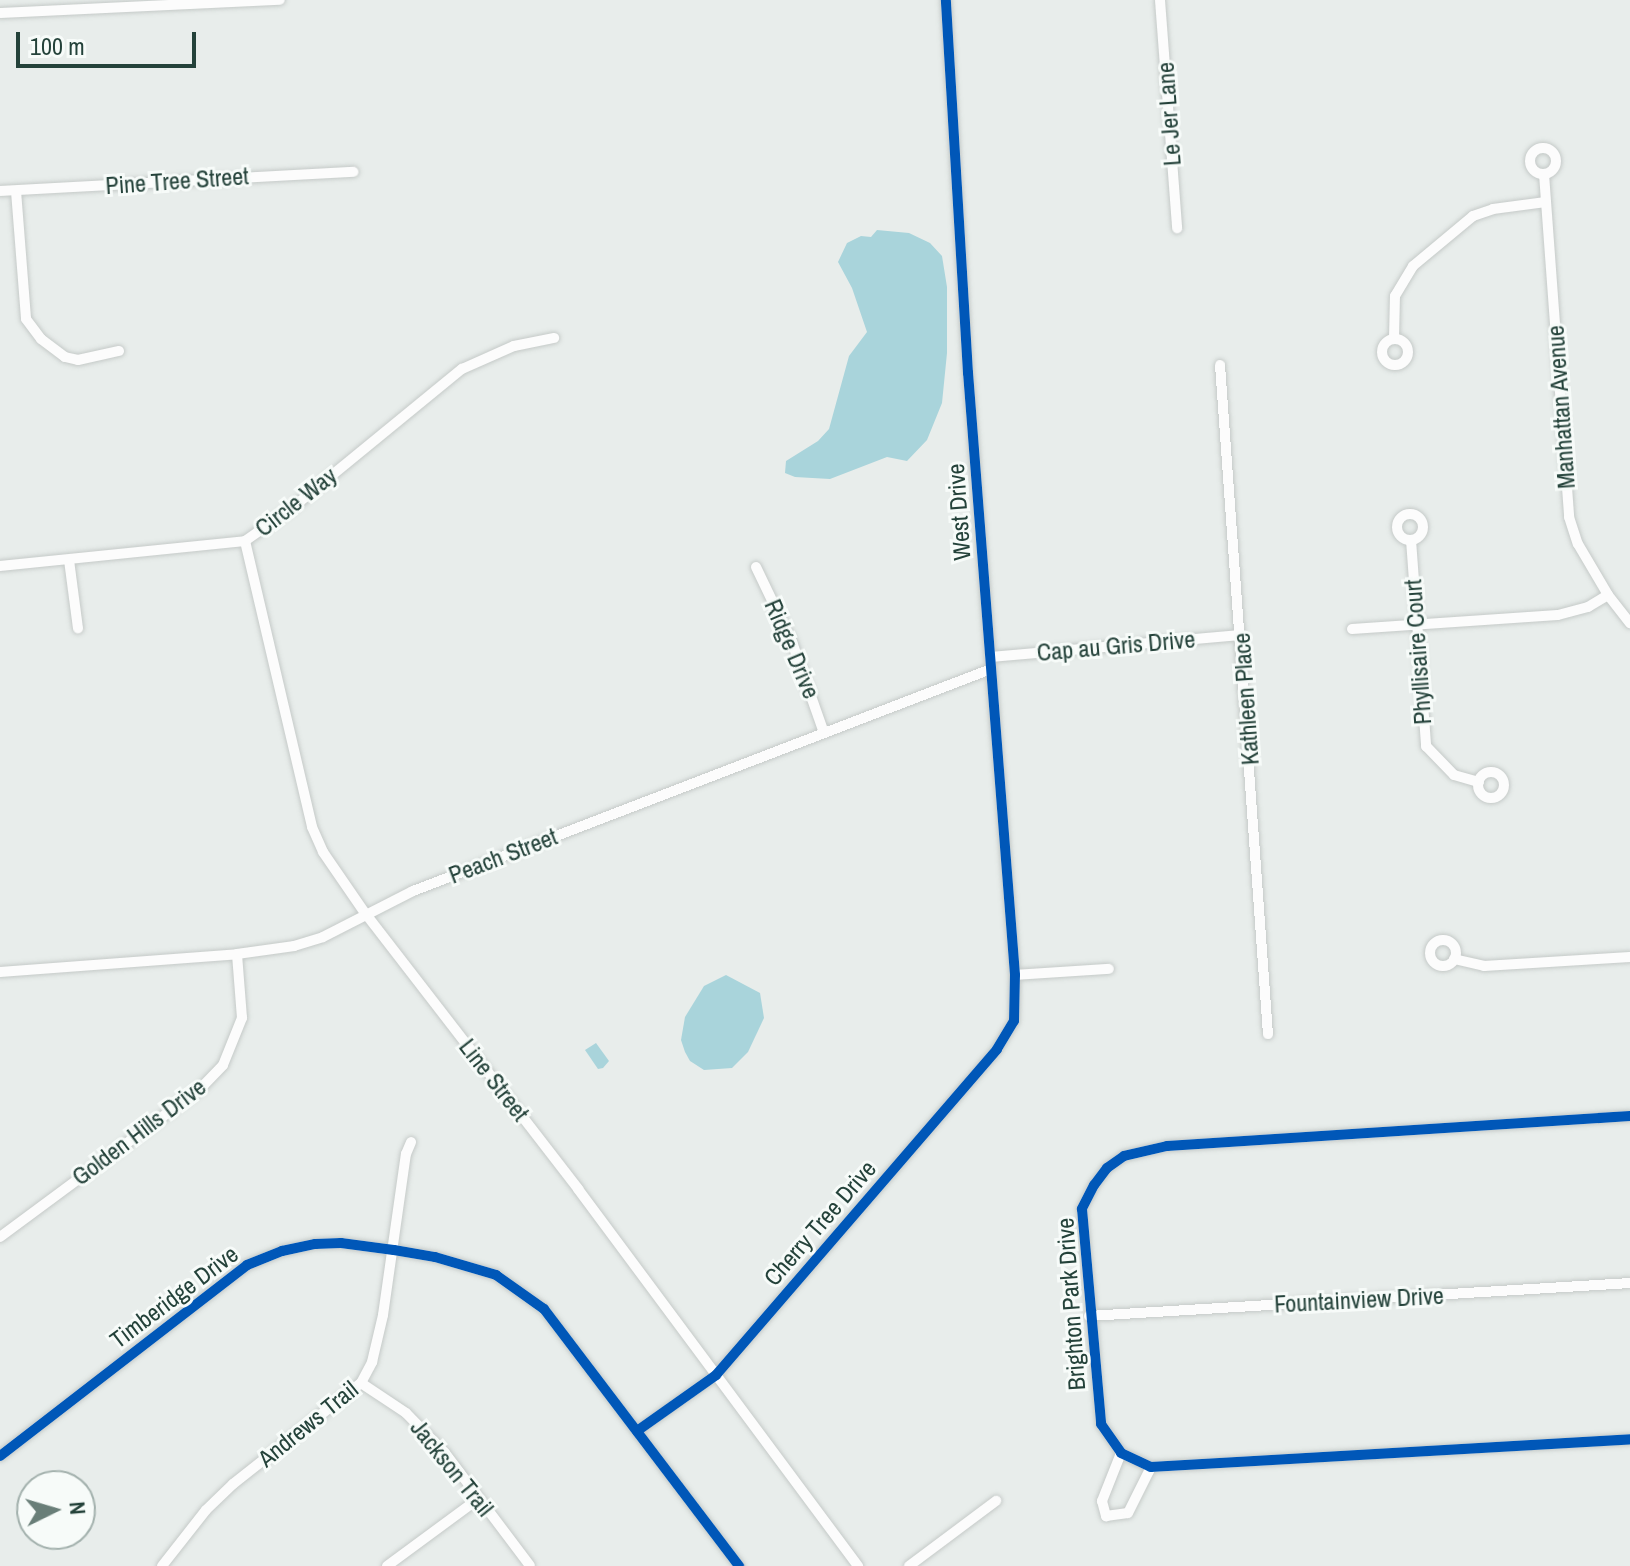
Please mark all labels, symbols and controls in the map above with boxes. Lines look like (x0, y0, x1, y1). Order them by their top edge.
scale bar (20, 16, 200, 66)
text: 100 m (30, 30, 85, 62)
street label: Le Jer Lane (1151, 61, 1187, 167)
street label: Pine Tree Street (104, 162, 250, 200)
street label: Manhattan Avenue (1541, 324, 1581, 490)
street label: Circle Way (250, 461, 342, 543)
street label: West Drive (941, 463, 977, 561)
street label: Phyllisaire Court (1399, 578, 1437, 726)
street label: Ridge Drive (758, 595, 826, 703)
street label: Cap au Gris Drive (1036, 625, 1196, 667)
street label: Kathleen Place (1227, 632, 1265, 766)
street label: Peach Street (445, 822, 561, 890)
street label: Line Street (453, 1033, 535, 1127)
street label: Golden Hills Drive (67, 1072, 211, 1192)
street label: Cherry Tree Drive (758, 1154, 882, 1292)
street label: Brighton Park Drive (1051, 1217, 1091, 1391)
street label: Timberidge Drive (104, 1240, 244, 1354)
street label: Fountainview Drive (1274, 1281, 1444, 1319)
street label: Andrews Trail (252, 1375, 364, 1473)
street label: Jackson Trail (404, 1414, 500, 1522)
north arrow (16, 1470, 96, 1550)
text: N (62, 1500, 93, 1516)

